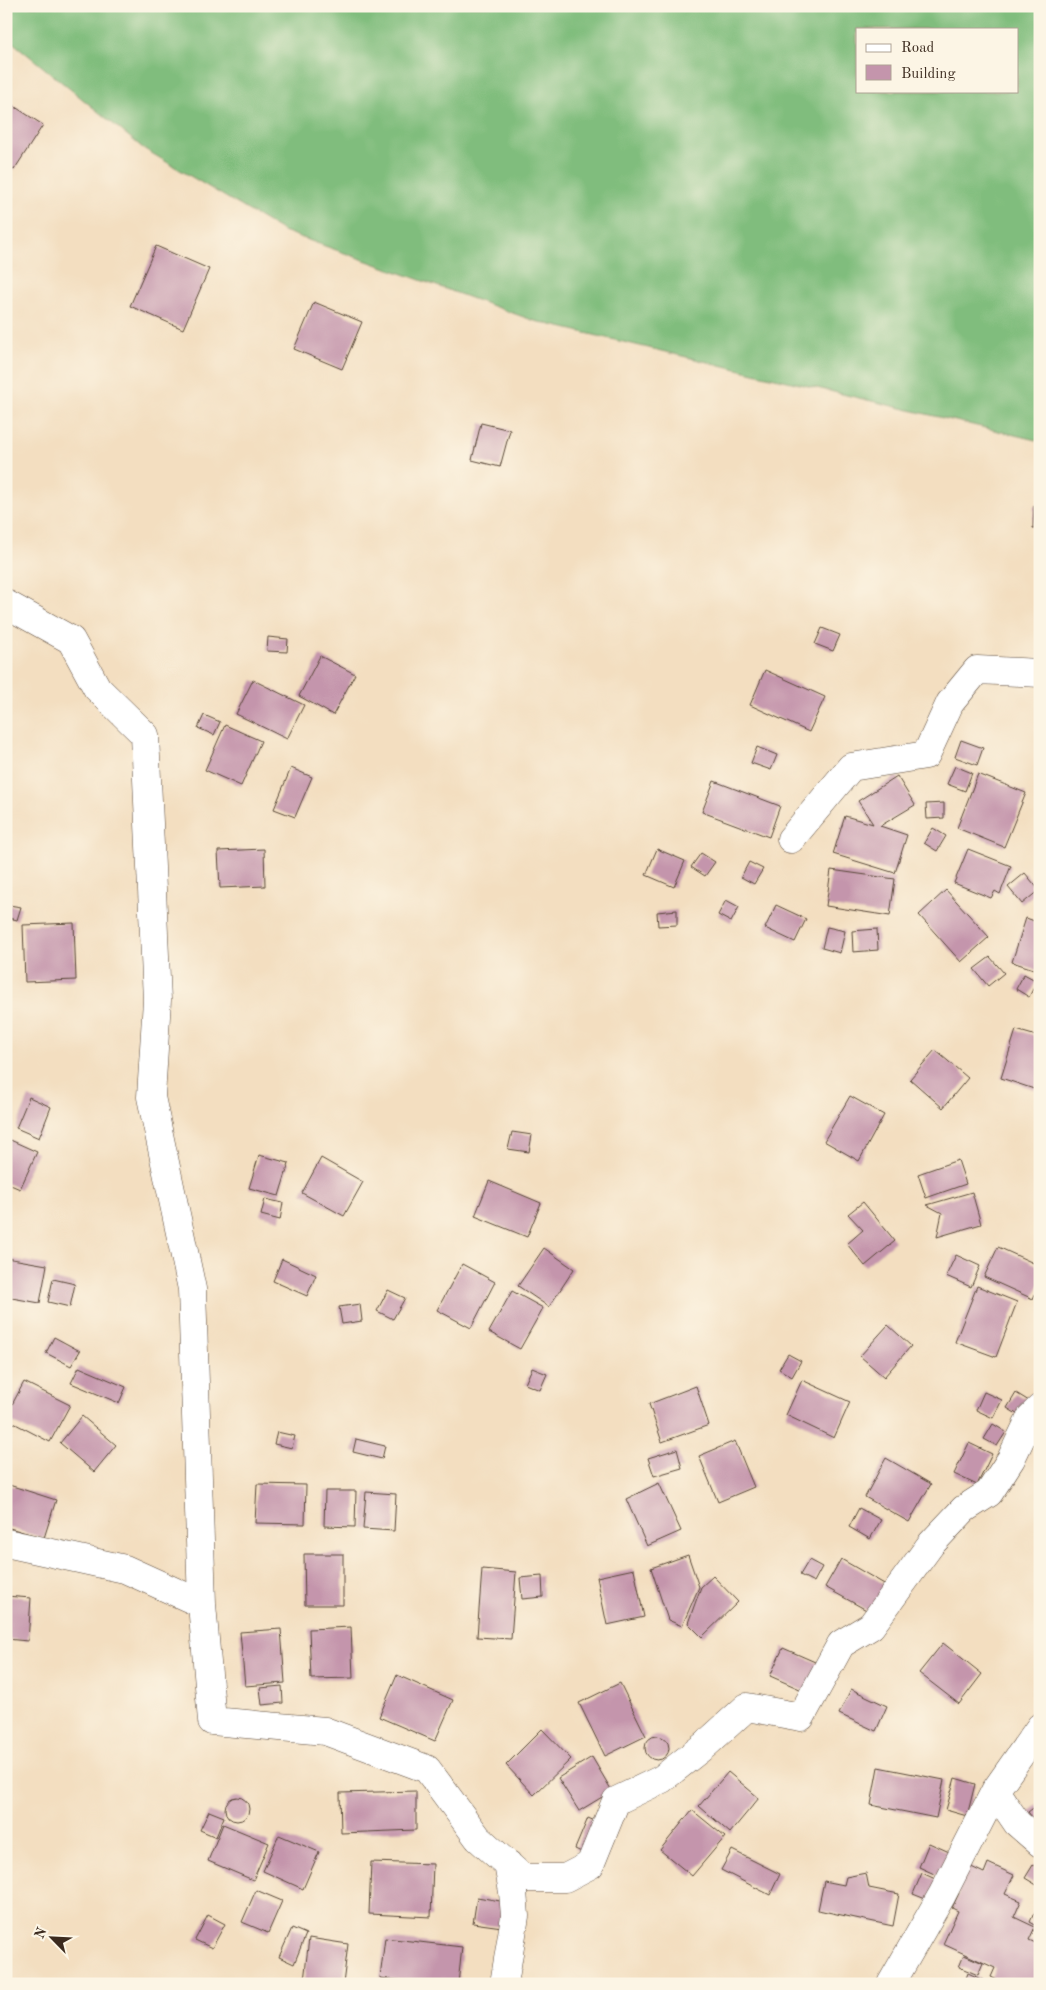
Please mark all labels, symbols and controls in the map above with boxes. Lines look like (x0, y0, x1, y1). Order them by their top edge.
legend (856, 28, 1018, 92)
text: Road (901, 41, 935, 56)
text: Building (901, 67, 956, 82)
north arrow (28, 1912, 78, 1962)
text: N (32, 1925, 50, 1941)

